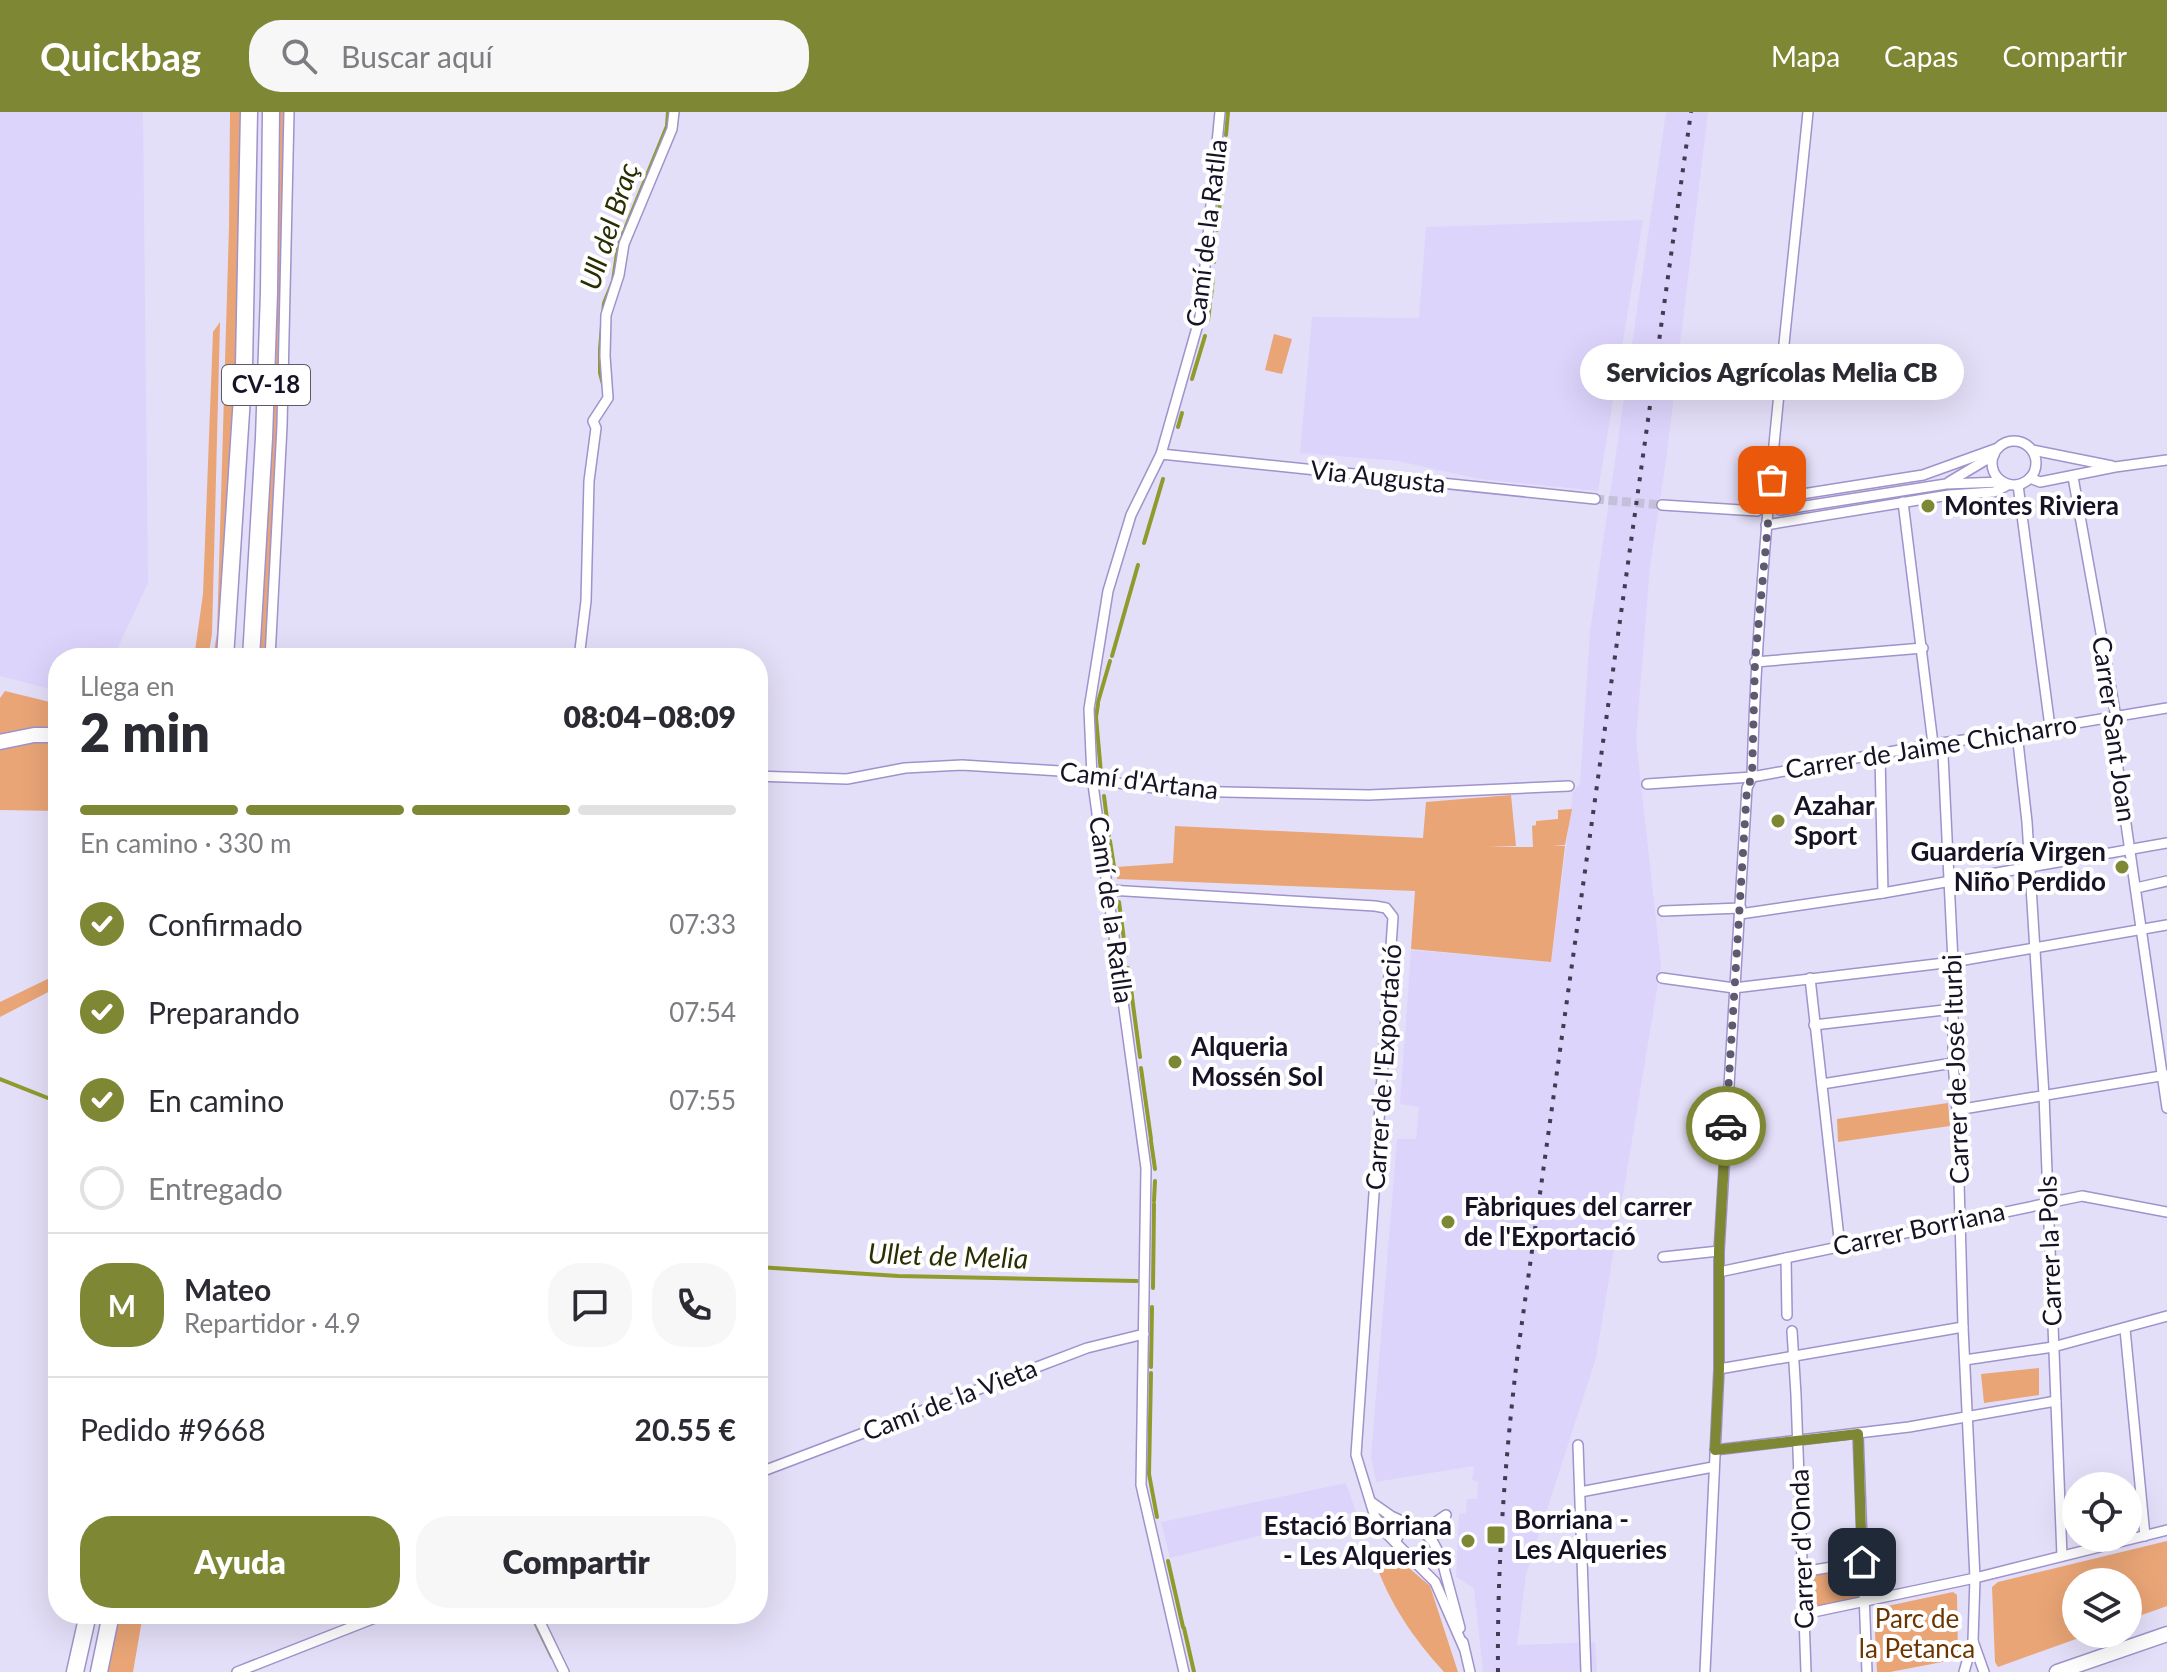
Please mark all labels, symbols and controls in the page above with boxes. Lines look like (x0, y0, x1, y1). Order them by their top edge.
search box (249, 20, 809, 92)
text: Quickbag (40, 33, 201, 79)
icon: search (277, 34, 321, 78)
text: Buscar aquí (341, 38, 493, 74)
text: Mapa (1771, 39, 1840, 73)
text: Capas (1884, 39, 1958, 73)
text: Compartir (2002, 39, 2127, 73)
street label: Camí de la Ratlla (1179, 137, 1233, 328)
water label: Ull del Braç (572, 158, 645, 293)
callout: Servicios Agrícolas Melia CB (1580, 344, 1964, 400)
text: Servicios Agrícolas Melia CB (1606, 356, 1938, 388)
road number: CV-18 (222, 365, 310, 405)
pin (1738, 446, 1806, 514)
street label: Via Augusta (1309, 453, 1447, 499)
icon: bag (1750, 458, 1794, 502)
place label: Montes Riviera (1944, 489, 2119, 521)
marker: Montes Riviera (1919, 497, 1937, 515)
street label: Carrer Sant Joan (2086, 634, 2144, 824)
text: Llega en (80, 670, 175, 702)
text: 08:04–08:09 (563, 698, 736, 734)
text: 2 min (80, 701, 210, 763)
street label: Carrer de Jaime Chicharro (1783, 707, 2079, 785)
street label: Camí d'Artana (1058, 754, 1220, 806)
place label: Azahar Sport (1793, 789, 1875, 851)
marker: Azahar Sport (1769, 812, 1787, 830)
street label: Camí de la Ratlla (1083, 814, 1141, 1005)
text: En camino · 330 m (80, 827, 291, 859)
place label: Guardería Virgen Niño Perdido (1910, 835, 2106, 897)
marker: Guardería Virgen Niño Perdido (2113, 858, 2131, 876)
icon: check (80, 902, 124, 946)
text: Confirmado (148, 906, 303, 942)
text: 07:33 (669, 908, 736, 940)
street label: Carrer de l'Exportació (1358, 943, 1408, 1191)
street label: Carrer de José Iturbi (1935, 954, 1975, 1185)
icon: check (80, 990, 124, 1034)
text: Preparando (148, 994, 300, 1030)
text: 07:54 (669, 996, 736, 1028)
place label: Alqueria Mossén Sol (1190, 1030, 1323, 1092)
marker: Alqueria Mossén Sol (1166, 1053, 1184, 1071)
icon: check (80, 1078, 124, 1122)
text: En camino (148, 1082, 284, 1118)
text: 07:55 (669, 1084, 736, 1116)
courier (1686, 1086, 1766, 1166)
icon: car (1704, 1104, 1748, 1148)
text: Entregado (148, 1170, 283, 1206)
street label: Carrer la Pols (2030, 1175, 2068, 1327)
place label: Fàbriques del carrer de l'Exportació (1464, 1190, 1692, 1252)
street label: Carrer Borriana (1830, 1194, 2008, 1262)
marker: Fàbriques del carrer de l'Exportació (1439, 1213, 1457, 1231)
water label: Ullet de Melia (867, 1235, 1029, 1275)
button: chat (548, 1263, 632, 1347)
button: phone (652, 1263, 736, 1347)
text: Mateo (184, 1271, 271, 1307)
text: M (108, 1287, 136, 1323)
text: Repartidor · 4.9 (184, 1307, 361, 1339)
street label: Camí de la Vieta (858, 1351, 1041, 1447)
text: Pedido #9668 (80, 1411, 266, 1447)
text: 20.55 € (635, 1411, 736, 1447)
street label: Carrer d'Onda (1782, 1468, 1820, 1630)
map controls (2062, 1472, 2142, 1648)
button: locate (2062, 1472, 2142, 1552)
place label: Borriana - Les Alqueries (1514, 1503, 1667, 1565)
place label: Estació Borriana - Les Alqueries (1264, 1509, 1452, 1571)
button: Ayuda (80, 1516, 400, 1608)
button: Compartir (416, 1516, 736, 1608)
marker: Borriana - Les Alqueries (1485, 1524, 1507, 1546)
pin (1828, 1528, 1896, 1596)
marker: Estació Borriana - Les Alqueries (1459, 1532, 1477, 1550)
icon: home (1840, 1540, 1884, 1584)
button: layers (2062, 1568, 2142, 1648)
park label: Parc de la Petanca (1859, 1602, 1975, 1664)

